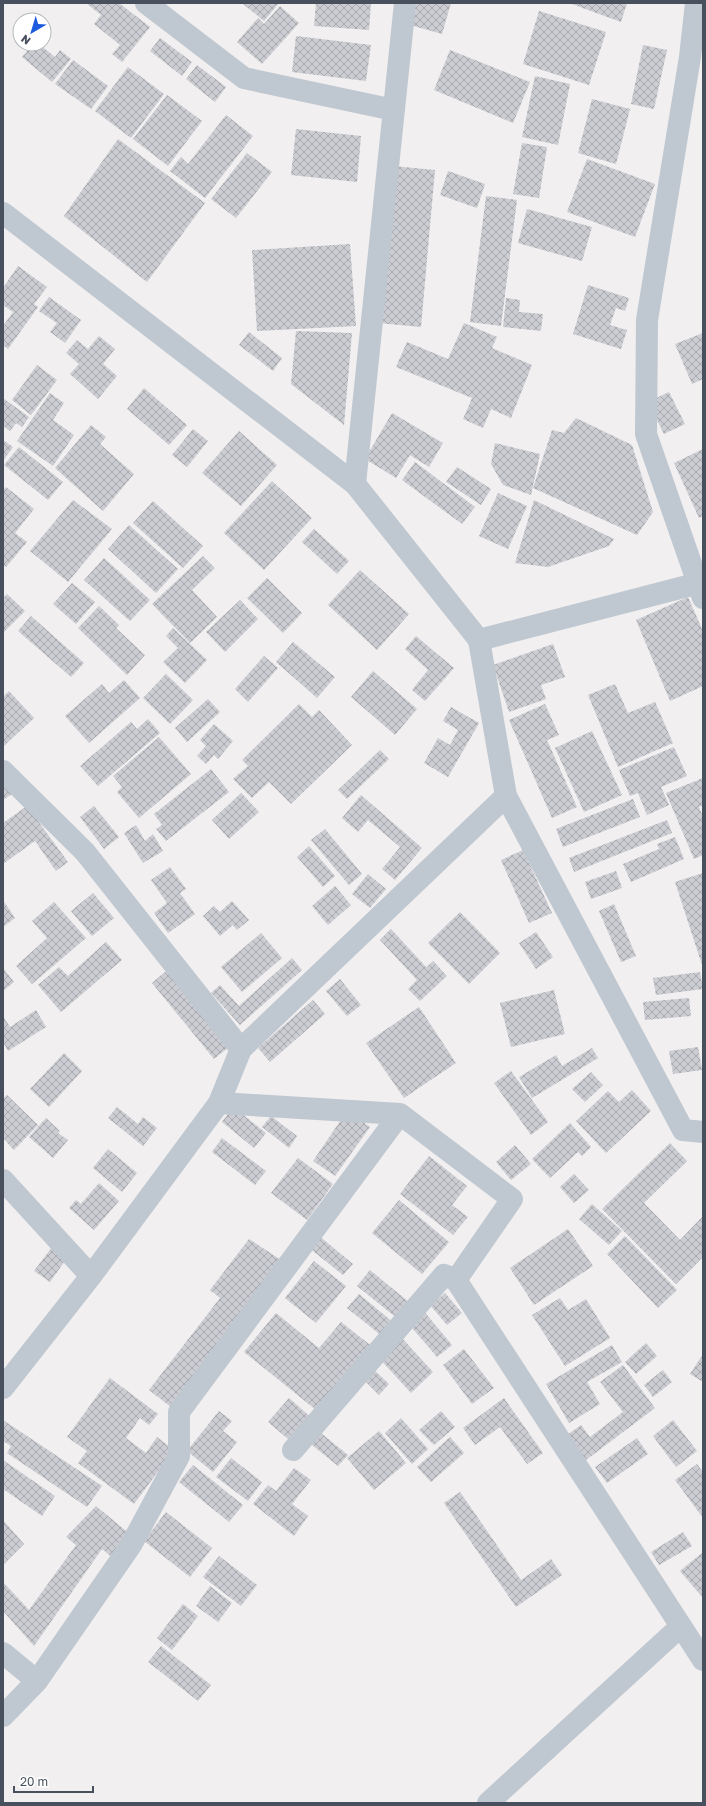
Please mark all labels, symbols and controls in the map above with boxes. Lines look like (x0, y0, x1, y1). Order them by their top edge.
north arrow (12, 12, 52, 52)
text: N (18, 33, 33, 48)
scale bar (14, 1768, 93, 1794)
text: 20 m (20, 1774, 48, 1789)

